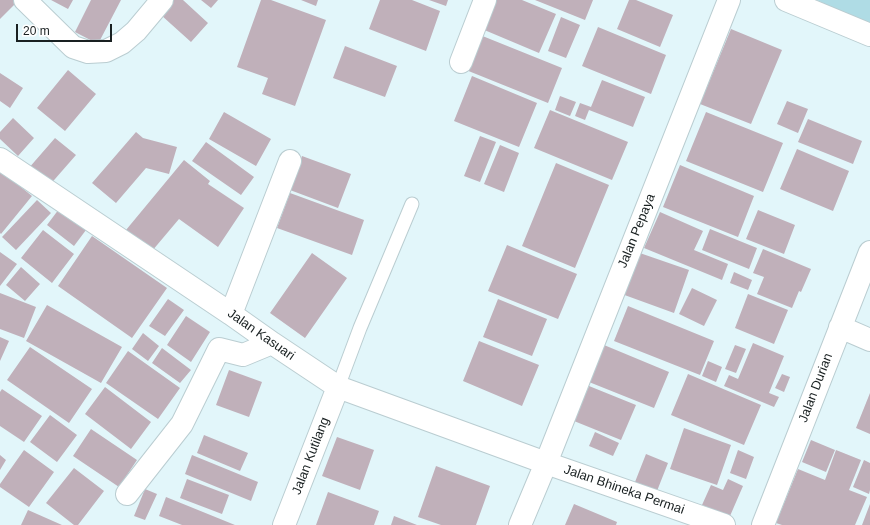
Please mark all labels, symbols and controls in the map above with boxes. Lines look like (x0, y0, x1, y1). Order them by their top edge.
scale bar (18, 16, 114, 42)
text: 20 m (23, 24, 50, 38)
street label: Jalan Pepaya (615, 192, 659, 270)
street label: Jalan Kasuari (224, 306, 298, 364)
street label: Jalan Durian (796, 351, 836, 425)
street label: Jalan Kutilang (289, 415, 333, 497)
street label: Jalan Bhineka Permai (562, 462, 686, 518)

